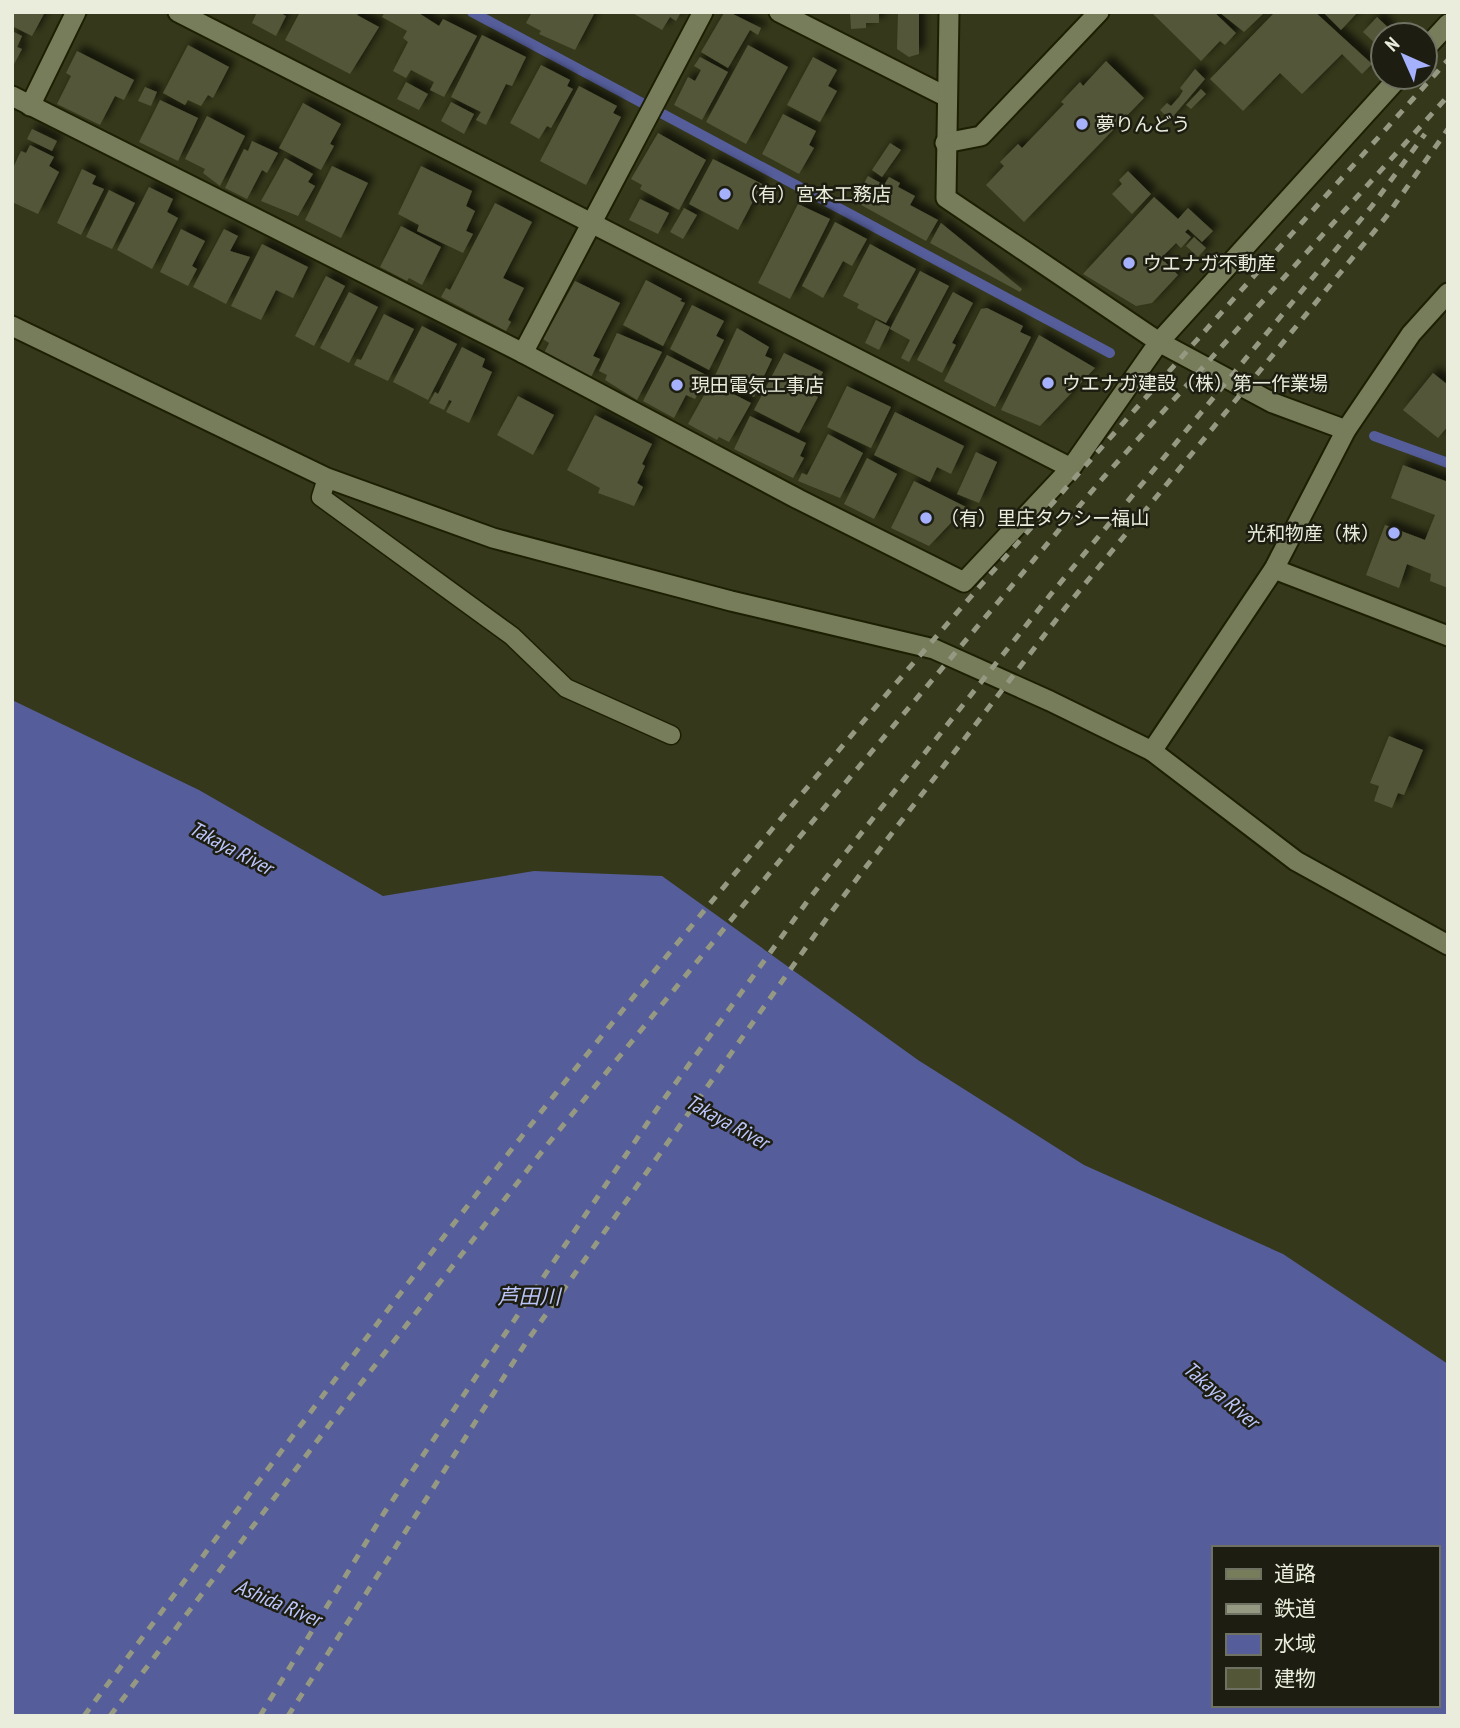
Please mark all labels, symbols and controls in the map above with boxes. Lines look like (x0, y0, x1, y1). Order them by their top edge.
north arrow (1369, 21, 1439, 91)
text: N (1380, 32, 1404, 56)
place label: 夢りんどう (1096, 112, 1190, 136)
marker: 夢りんどう (1074, 116, 1090, 132)
place label: （有）宮本工務店 (739, 182, 891, 206)
marker: （有）宮本工務店 (717, 186, 733, 202)
place label: ウエナガ不動産 (1143, 251, 1276, 275)
marker: ウエナガ不動産 (1121, 255, 1137, 271)
place label: ウエナガ建設（株）第一作業場 (1062, 371, 1328, 395)
place label: 現田電気工事店 (691, 373, 824, 397)
marker: ウエナガ建設（株）第一作業場 (1040, 375, 1056, 391)
marker: 現田電気工事店 (669, 377, 685, 393)
place label: （有）里庄タクシー福山 (940, 506, 1149, 530)
marker: （有）里庄タクシー福山 (918, 510, 934, 526)
place label: 光和物産（株） (1247, 521, 1380, 545)
marker: 光和物産（株） (1386, 525, 1402, 541)
water label: Takaya River (185, 814, 280, 882)
water label: Takaya River (681, 1088, 776, 1157)
water label: 芦田川 (498, 1283, 562, 1310)
water label: Takaya River (1178, 1355, 1267, 1436)
legend (1212, 1546, 1439, 1707)
text: 道路 (1274, 1560, 1316, 1587)
water label: Ashida River (231, 1573, 328, 1634)
text: 鉄道 (1274, 1595, 1316, 1622)
text: 水域 (1274, 1630, 1316, 1657)
text: 建物 (1274, 1665, 1316, 1692)

